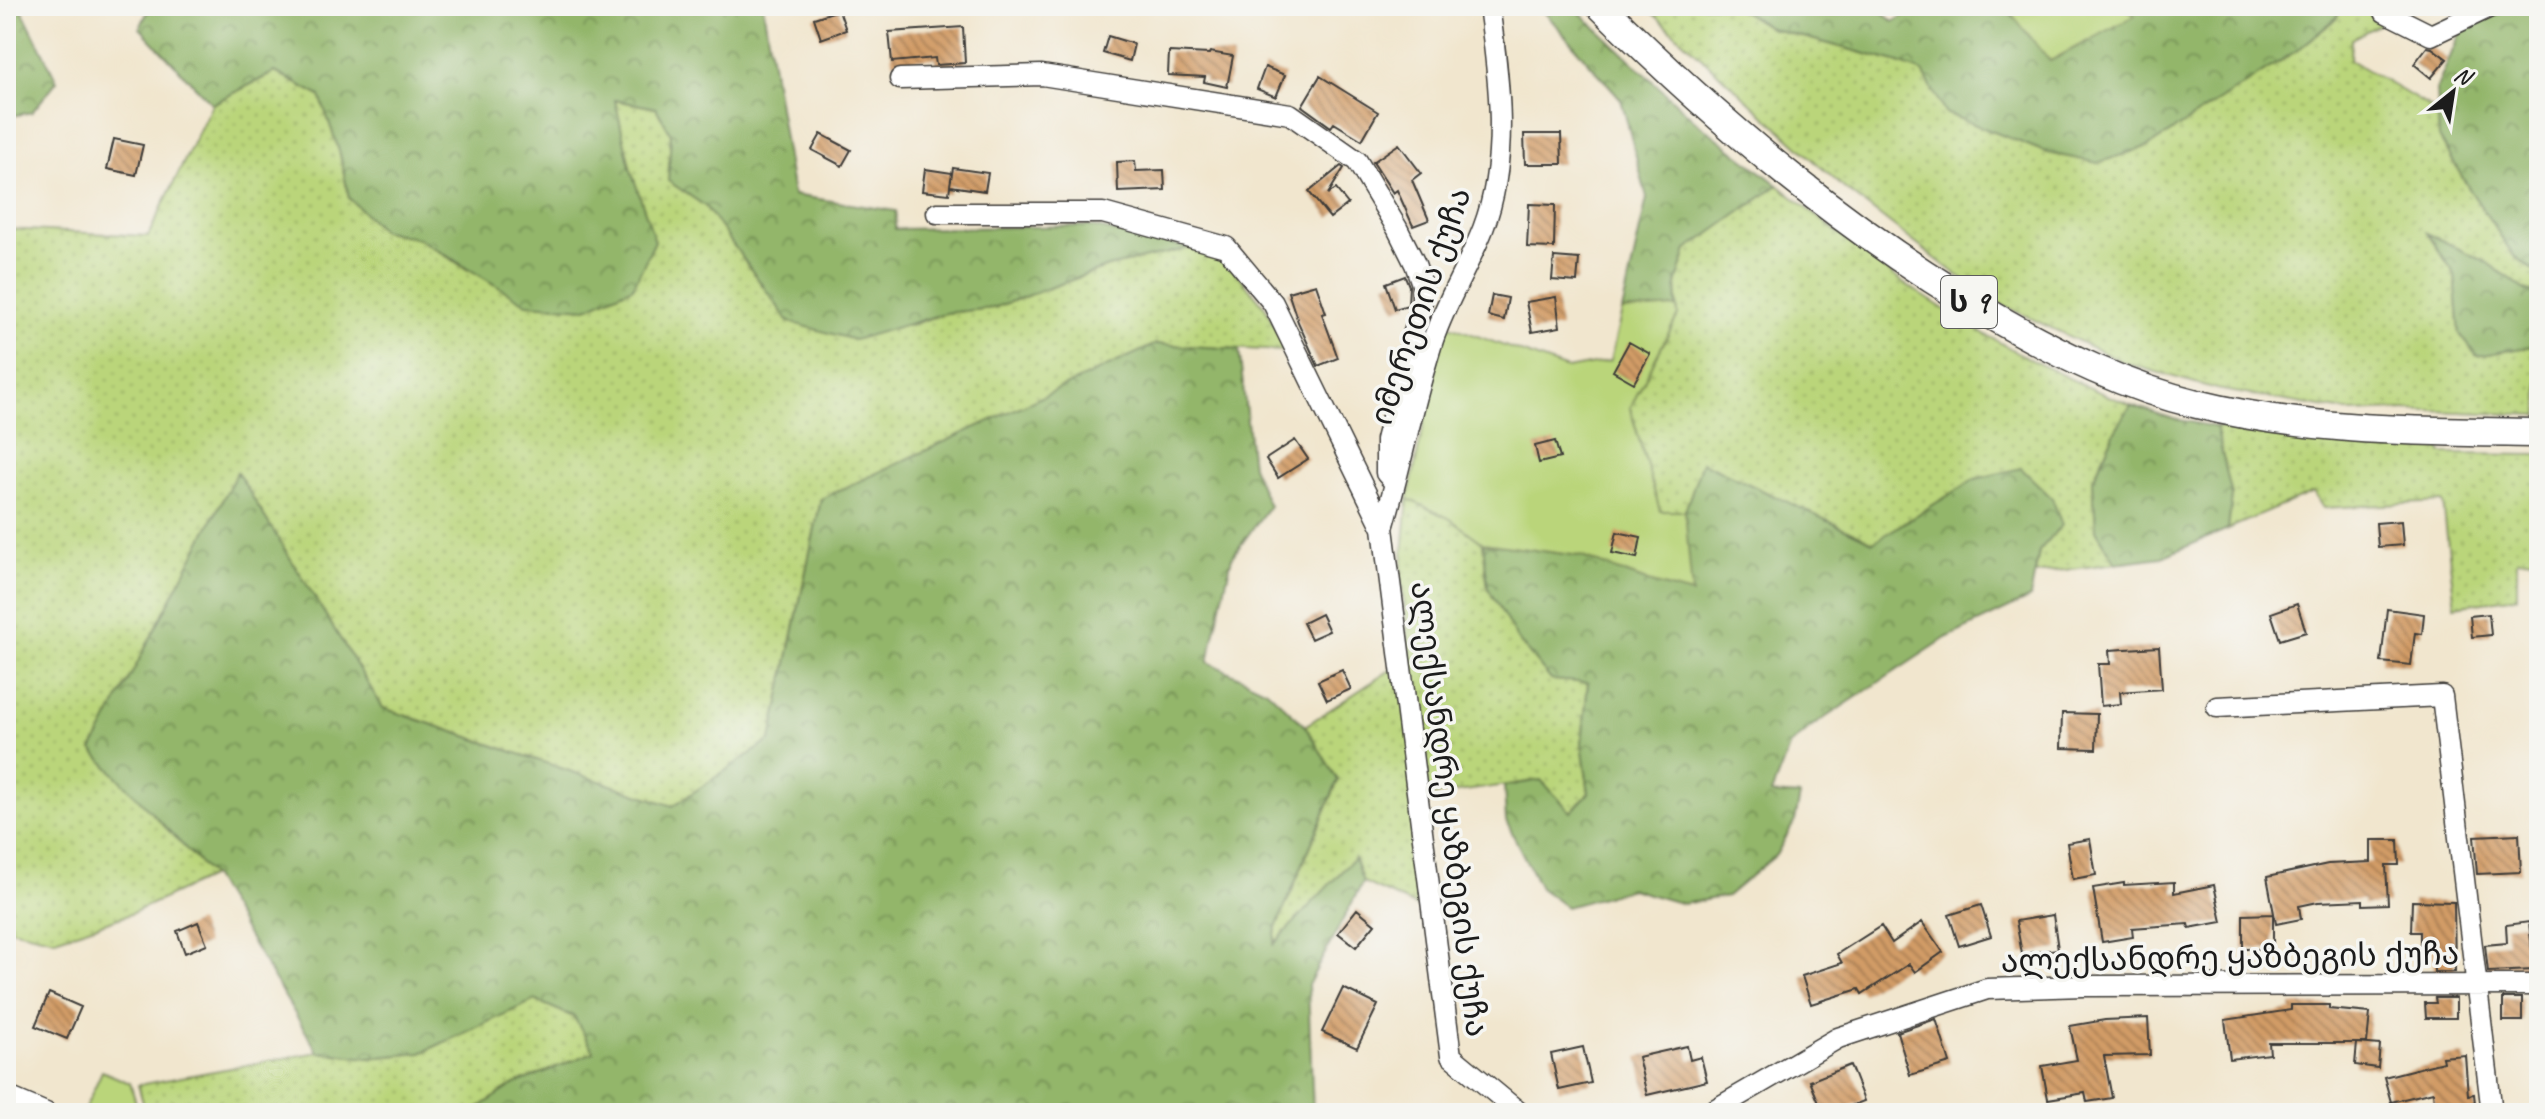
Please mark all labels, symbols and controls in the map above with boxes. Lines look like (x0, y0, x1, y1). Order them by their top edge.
north arrow (2413, 52, 2493, 132)
text: N (2450, 60, 2478, 93)
street label: იმერეთის ქუჩა (1361, 182, 1480, 430)
road number: ს 9 (1941, 276, 1997, 328)
street label: ალექსანდრე ყაზბეგის ქუჩა (1401, 579, 1498, 1039)
street label: ალექსანდრე ყაზბეგის ქუჩა (2000, 933, 2460, 982)

